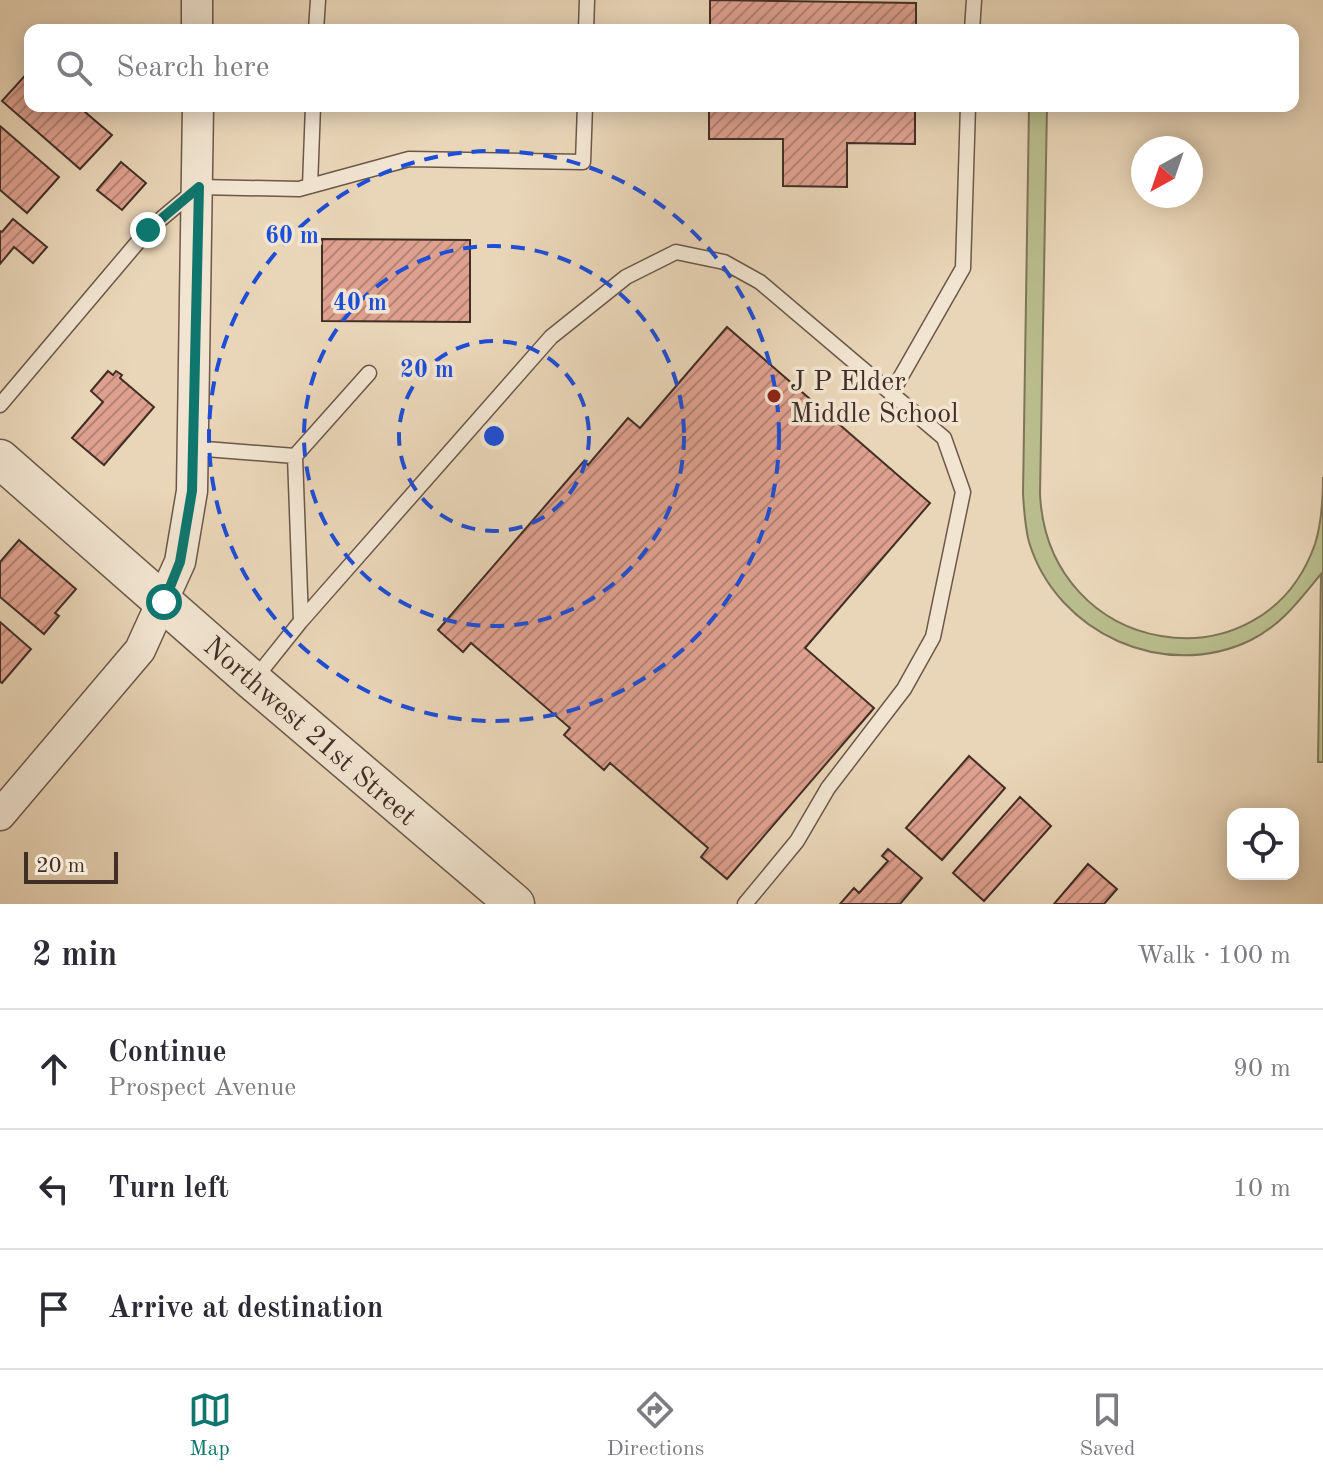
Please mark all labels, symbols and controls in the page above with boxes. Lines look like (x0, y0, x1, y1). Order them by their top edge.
search box (24, 24, 1299, 112)
icon: search (52, 46, 96, 90)
text: Search here (116, 53, 270, 83)
north arrow (1131, 136, 1203, 208)
route end (130, 212, 166, 248)
text: 60 m (265, 225, 319, 249)
text: 40 m (333, 292, 387, 316)
text: 20 m (400, 359, 454, 383)
place label: J P Elder Middle School (790, 369, 959, 429)
marker: J P Elder Middle School (765, 387, 783, 405)
centre of rings (480, 422, 508, 450)
route start (146, 584, 182, 620)
street label: Northwest 21st Street (197, 633, 421, 832)
map controls (1227, 808, 1299, 880)
button: locate (1227, 808, 1299, 880)
scale bar (24, 848, 118, 884)
text: 20 m (36, 855, 85, 877)
text: 2 min (32, 939, 117, 973)
text: Walk · 100 m (1137, 943, 1291, 969)
text: Continue (108, 1038, 227, 1068)
icon: ahead (32, 1047, 76, 1091)
text: 90 m (1233, 1056, 1291, 1082)
text: Prospect Avenue (108, 1075, 296, 1101)
icon: left (32, 1167, 76, 1211)
text: Turn left (108, 1174, 229, 1204)
text: 10 m (1233, 1176, 1291, 1202)
icon: arrive (32, 1287, 76, 1331)
text: Arrive at destination (108, 1294, 383, 1324)
tab: Map (188, 1388, 232, 1463)
tab: Directions (607, 1388, 704, 1463)
tab: Saved (1079, 1388, 1135, 1463)

